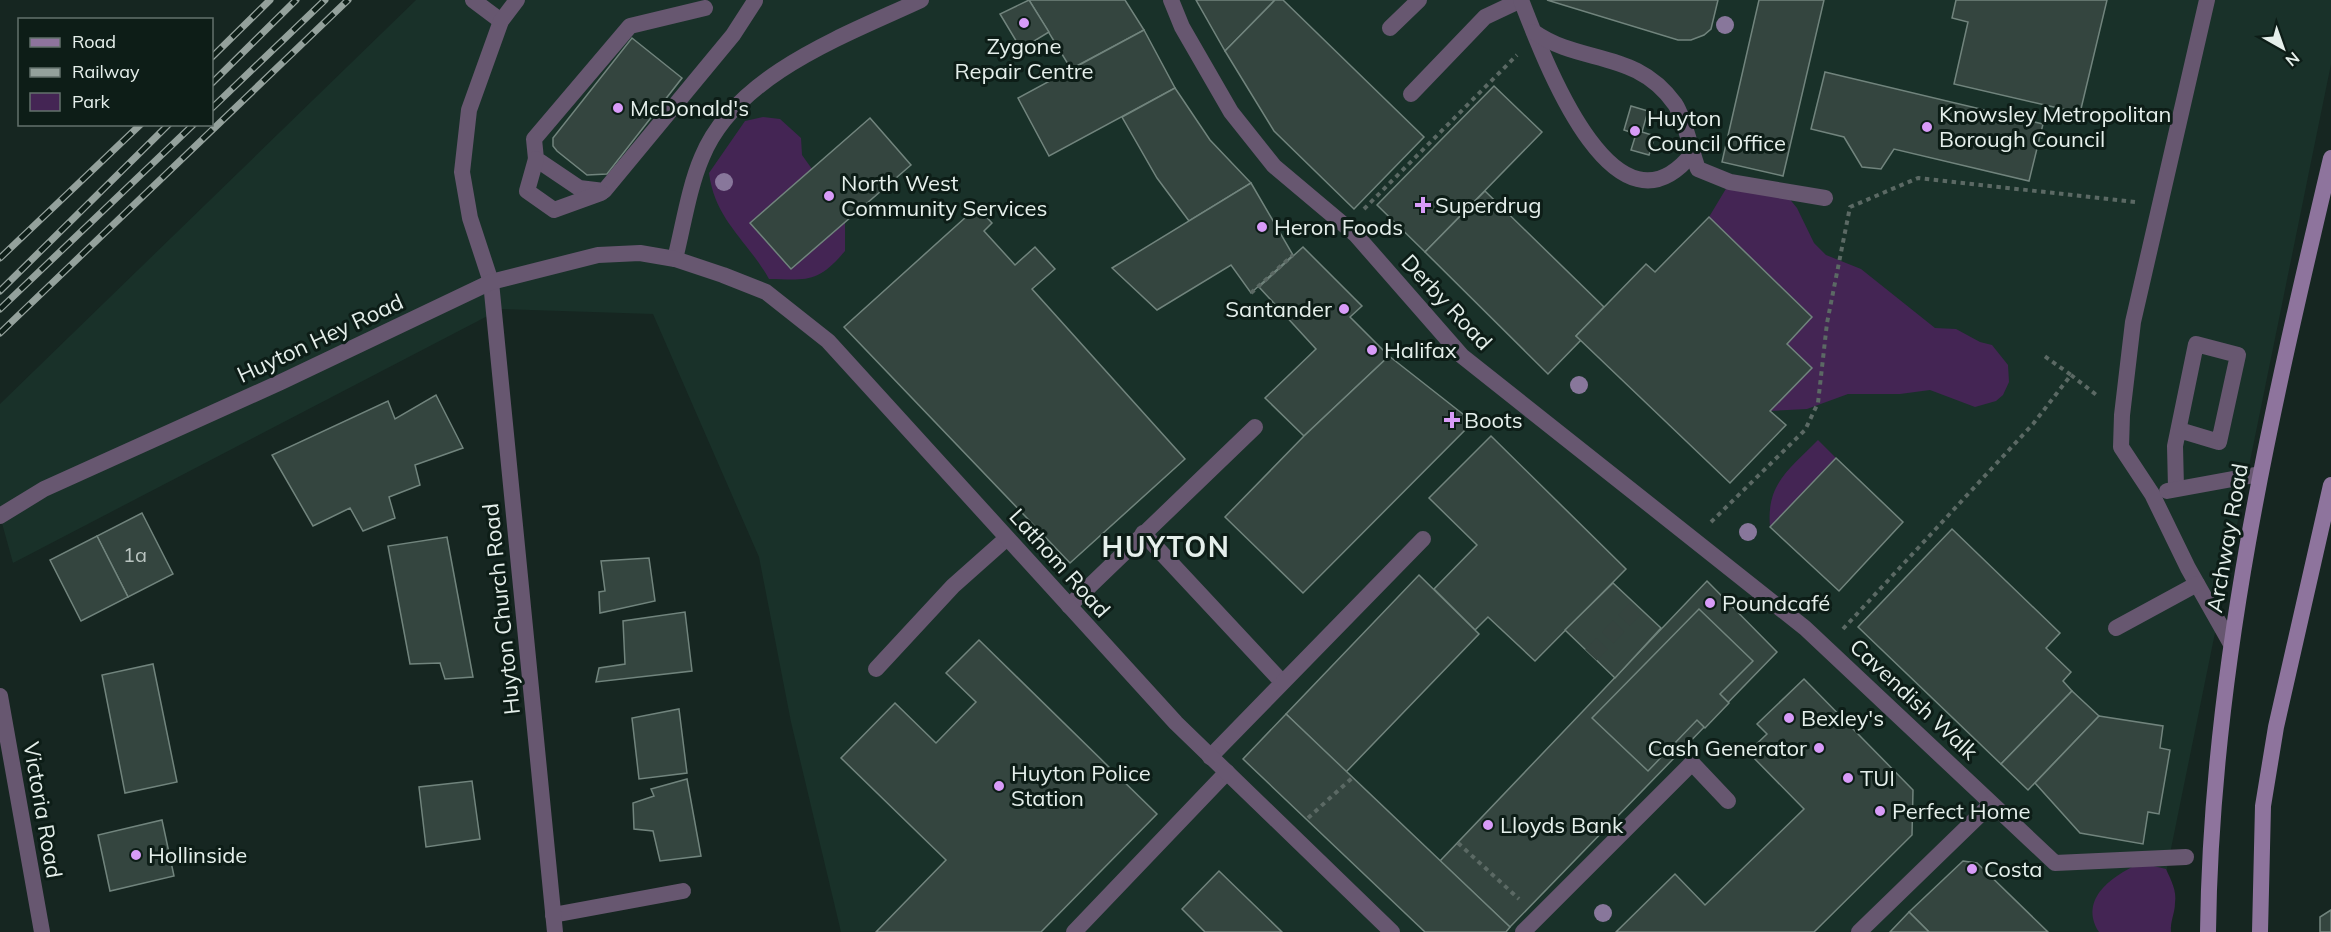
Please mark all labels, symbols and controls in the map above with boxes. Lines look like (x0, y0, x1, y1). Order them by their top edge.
marker: Zygone Repair Centre (1017, 16, 1031, 30)
legend (18, 18, 213, 126)
north arrow (2253, 18, 2313, 78)
text: Road (72, 30, 116, 53)
place label: Zygone Repair Centre (955, 32, 1093, 85)
text: N (2282, 48, 2304, 71)
text: Railway (72, 60, 140, 83)
text: Park (72, 90, 111, 113)
place label: McDonald's (630, 94, 749, 122)
place label: Knowsley Metropolitan Borough Council (1939, 100, 2172, 153)
marker: McDonald's (611, 101, 625, 115)
place label: Huyton Council Office (1647, 104, 1786, 157)
marker: Knowsley Metropolitan Borough Council (1920, 120, 1934, 134)
marker: Huyton Council Office (1628, 124, 1642, 138)
place label: North West Community Services (841, 169, 1047, 222)
marker: North West Community Services (822, 189, 836, 203)
place label: Superdrug (1435, 191, 1542, 219)
marker: Superdrug (1416, 198, 1430, 212)
place label: Heron Foods (1274, 213, 1403, 241)
marker: Heron Foods (1255, 220, 1269, 234)
street label: Derby Road (1396, 248, 1498, 356)
street label: Huyton Hey Road (232, 287, 408, 389)
place label: Santander (1225, 295, 1332, 323)
marker: Santander (1337, 302, 1351, 316)
place label: Halifax (1384, 336, 1457, 364)
marker: Halifax (1365, 343, 1379, 357)
place label: Boots (1464, 406, 1523, 434)
marker: Boots (1445, 413, 1459, 427)
street label: Archway Road (2200, 461, 2254, 615)
street label: Huyton Church Road (476, 502, 526, 716)
street label: Lathom Road (1004, 503, 1116, 623)
district label: HUYTON (1102, 529, 1230, 564)
house number: 1a (123, 542, 147, 567)
place label: Poundcafé (1722, 589, 1830, 617)
marker: Poundcafé (1703, 596, 1717, 610)
street label: Cavendish Walk (1844, 632, 1984, 766)
place label: Bexley's (1801, 704, 1884, 732)
marker: Bexley's (1782, 711, 1796, 725)
place label: Cash Generator (1647, 734, 1807, 762)
street label: Victoria Road (17, 740, 69, 880)
marker: Cash Generator (1812, 741, 1826, 755)
place label: Huyton Police Station (1011, 759, 1151, 812)
place label: TUI (1860, 764, 1895, 792)
marker: TUI (1841, 771, 1855, 785)
marker: Huyton Police Station (992, 779, 1006, 793)
place label: Perfect Home (1892, 797, 2031, 825)
marker: Perfect Home (1873, 804, 1887, 818)
place label: Lloyds Bank (1500, 811, 1624, 839)
marker: Lloyds Bank (1481, 818, 1495, 832)
place label: Hollinside (148, 841, 247, 869)
marker: Hollinside (129, 848, 143, 862)
place label: Costa (1984, 855, 2043, 883)
marker: Costa (1965, 862, 1979, 876)

